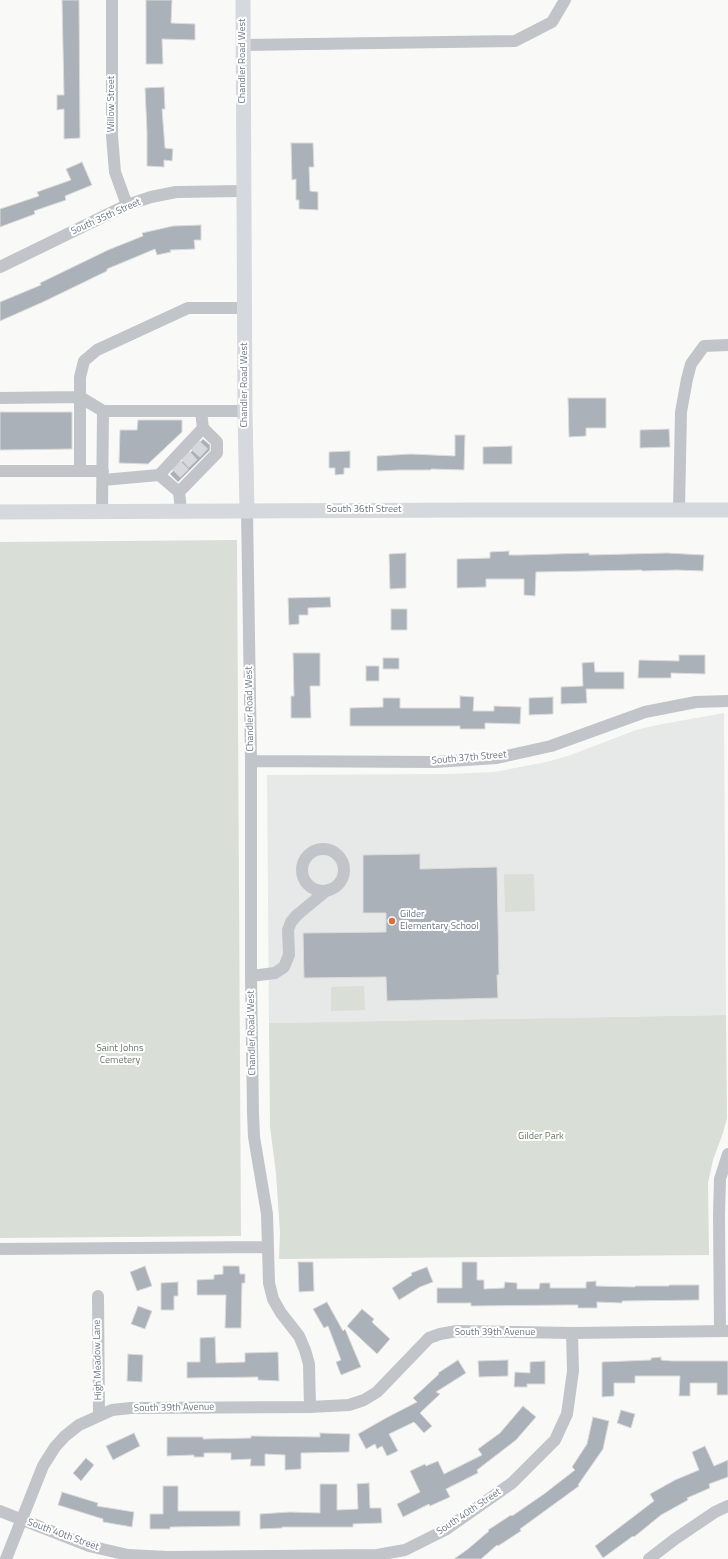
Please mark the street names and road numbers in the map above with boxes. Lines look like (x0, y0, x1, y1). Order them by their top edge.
street label: Chandler Road West (237, 18, 249, 104)
street label: Willow Street (106, 76, 118, 132)
street label: South 35th Street (69, 196, 143, 238)
street label: Chandler Road West (239, 342, 251, 428)
street label: South 36th Street (326, 504, 402, 516)
street label: Chandler Road West (243, 666, 257, 752)
street label: South 37th Street (431, 749, 507, 767)
street label: Chandler Road West (245, 990, 259, 1076)
street label: High Meadow Lane (91, 1320, 105, 1400)
street label: South 39th Avenue (455, 1327, 535, 1339)
street label: South 39th Avenue (134, 1401, 214, 1415)
street label: South 40th Street (434, 1486, 504, 1538)
street label: South 40th Street (26, 1517, 100, 1553)

